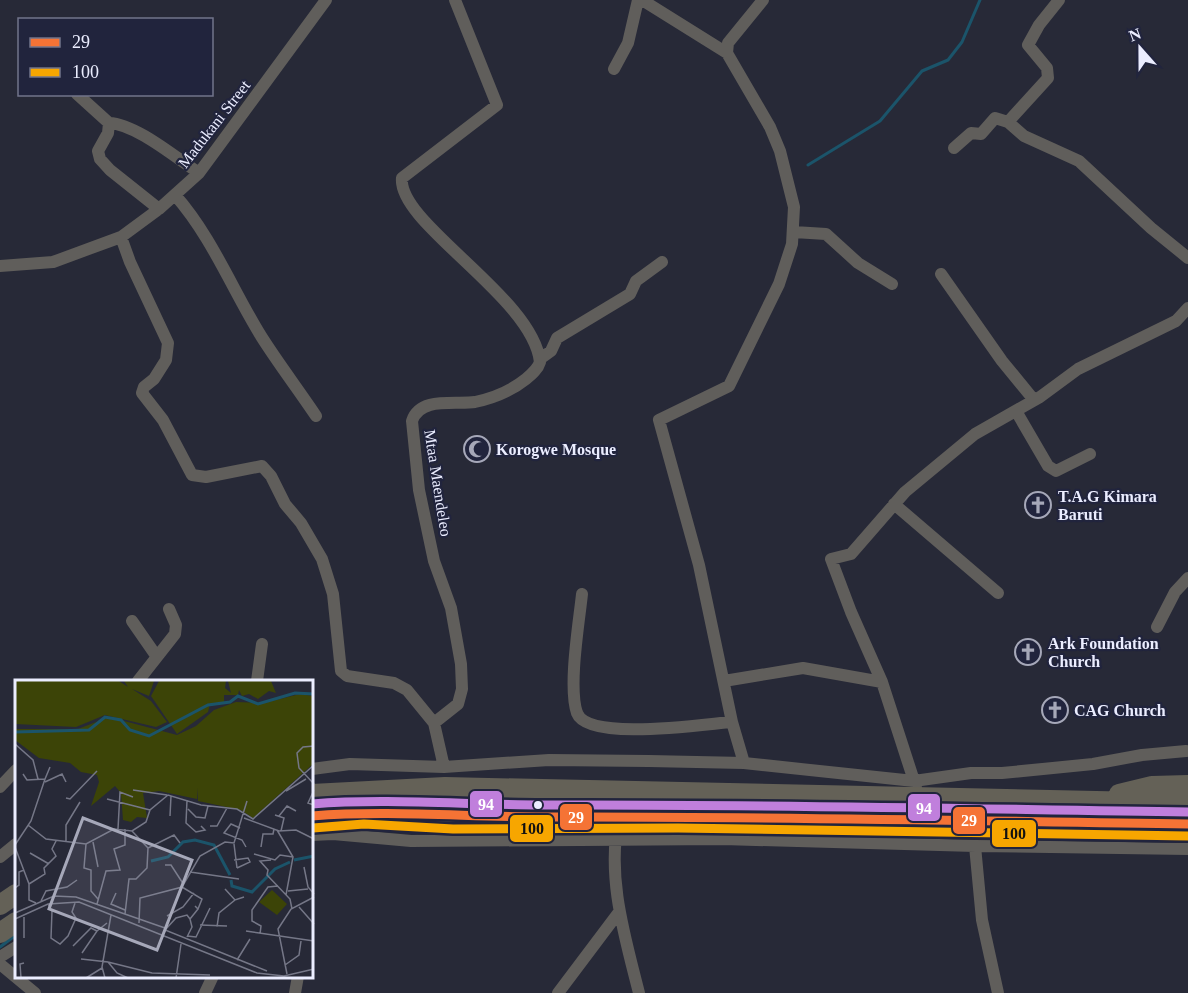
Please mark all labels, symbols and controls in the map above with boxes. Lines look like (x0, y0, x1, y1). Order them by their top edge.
legend (18, 18, 213, 96)
north arrow (1110, 18, 1170, 78)
text: N (1126, 24, 1144, 44)
text: 29 (72, 32, 90, 52)
text: 100 (72, 62, 99, 82)
street label: Madukani Street (175, 76, 254, 171)
street label: Mtaa Maendeleo (421, 428, 455, 538)
mosque icon: Korogwe Mosque (462, 434, 492, 464)
place label: Korogwe Mosque (496, 441, 616, 459)
place label: T.A.G Kimara Baruti (1058, 488, 1157, 523)
church icon: T.A.G Kimara Baruti (1023, 490, 1053, 520)
place label: Ark Foundation Church (1048, 635, 1159, 670)
church icon: Ark Foundation Church (1013, 637, 1043, 667)
inset map (15, 680, 314, 978)
church icon: CAG Church (1040, 695, 1070, 725)
place label: CAG Church (1074, 702, 1166, 719)
line badge: 94 (469, 790, 503, 818)
line badge: 94 (907, 793, 941, 822)
text: 94 (478, 796, 494, 813)
unlabelled marker (532, 799, 544, 811)
text: 94 (916, 800, 932, 817)
line badge: 29 (559, 803, 593, 831)
line badge: 29 (952, 806, 986, 835)
text: 29 (568, 809, 584, 826)
text: 29 (961, 812, 977, 829)
line badge: 100 (509, 814, 554, 843)
line badge: 100 (991, 819, 1037, 848)
text: 100 (520, 820, 544, 837)
text: 100 (1002, 825, 1026, 842)

